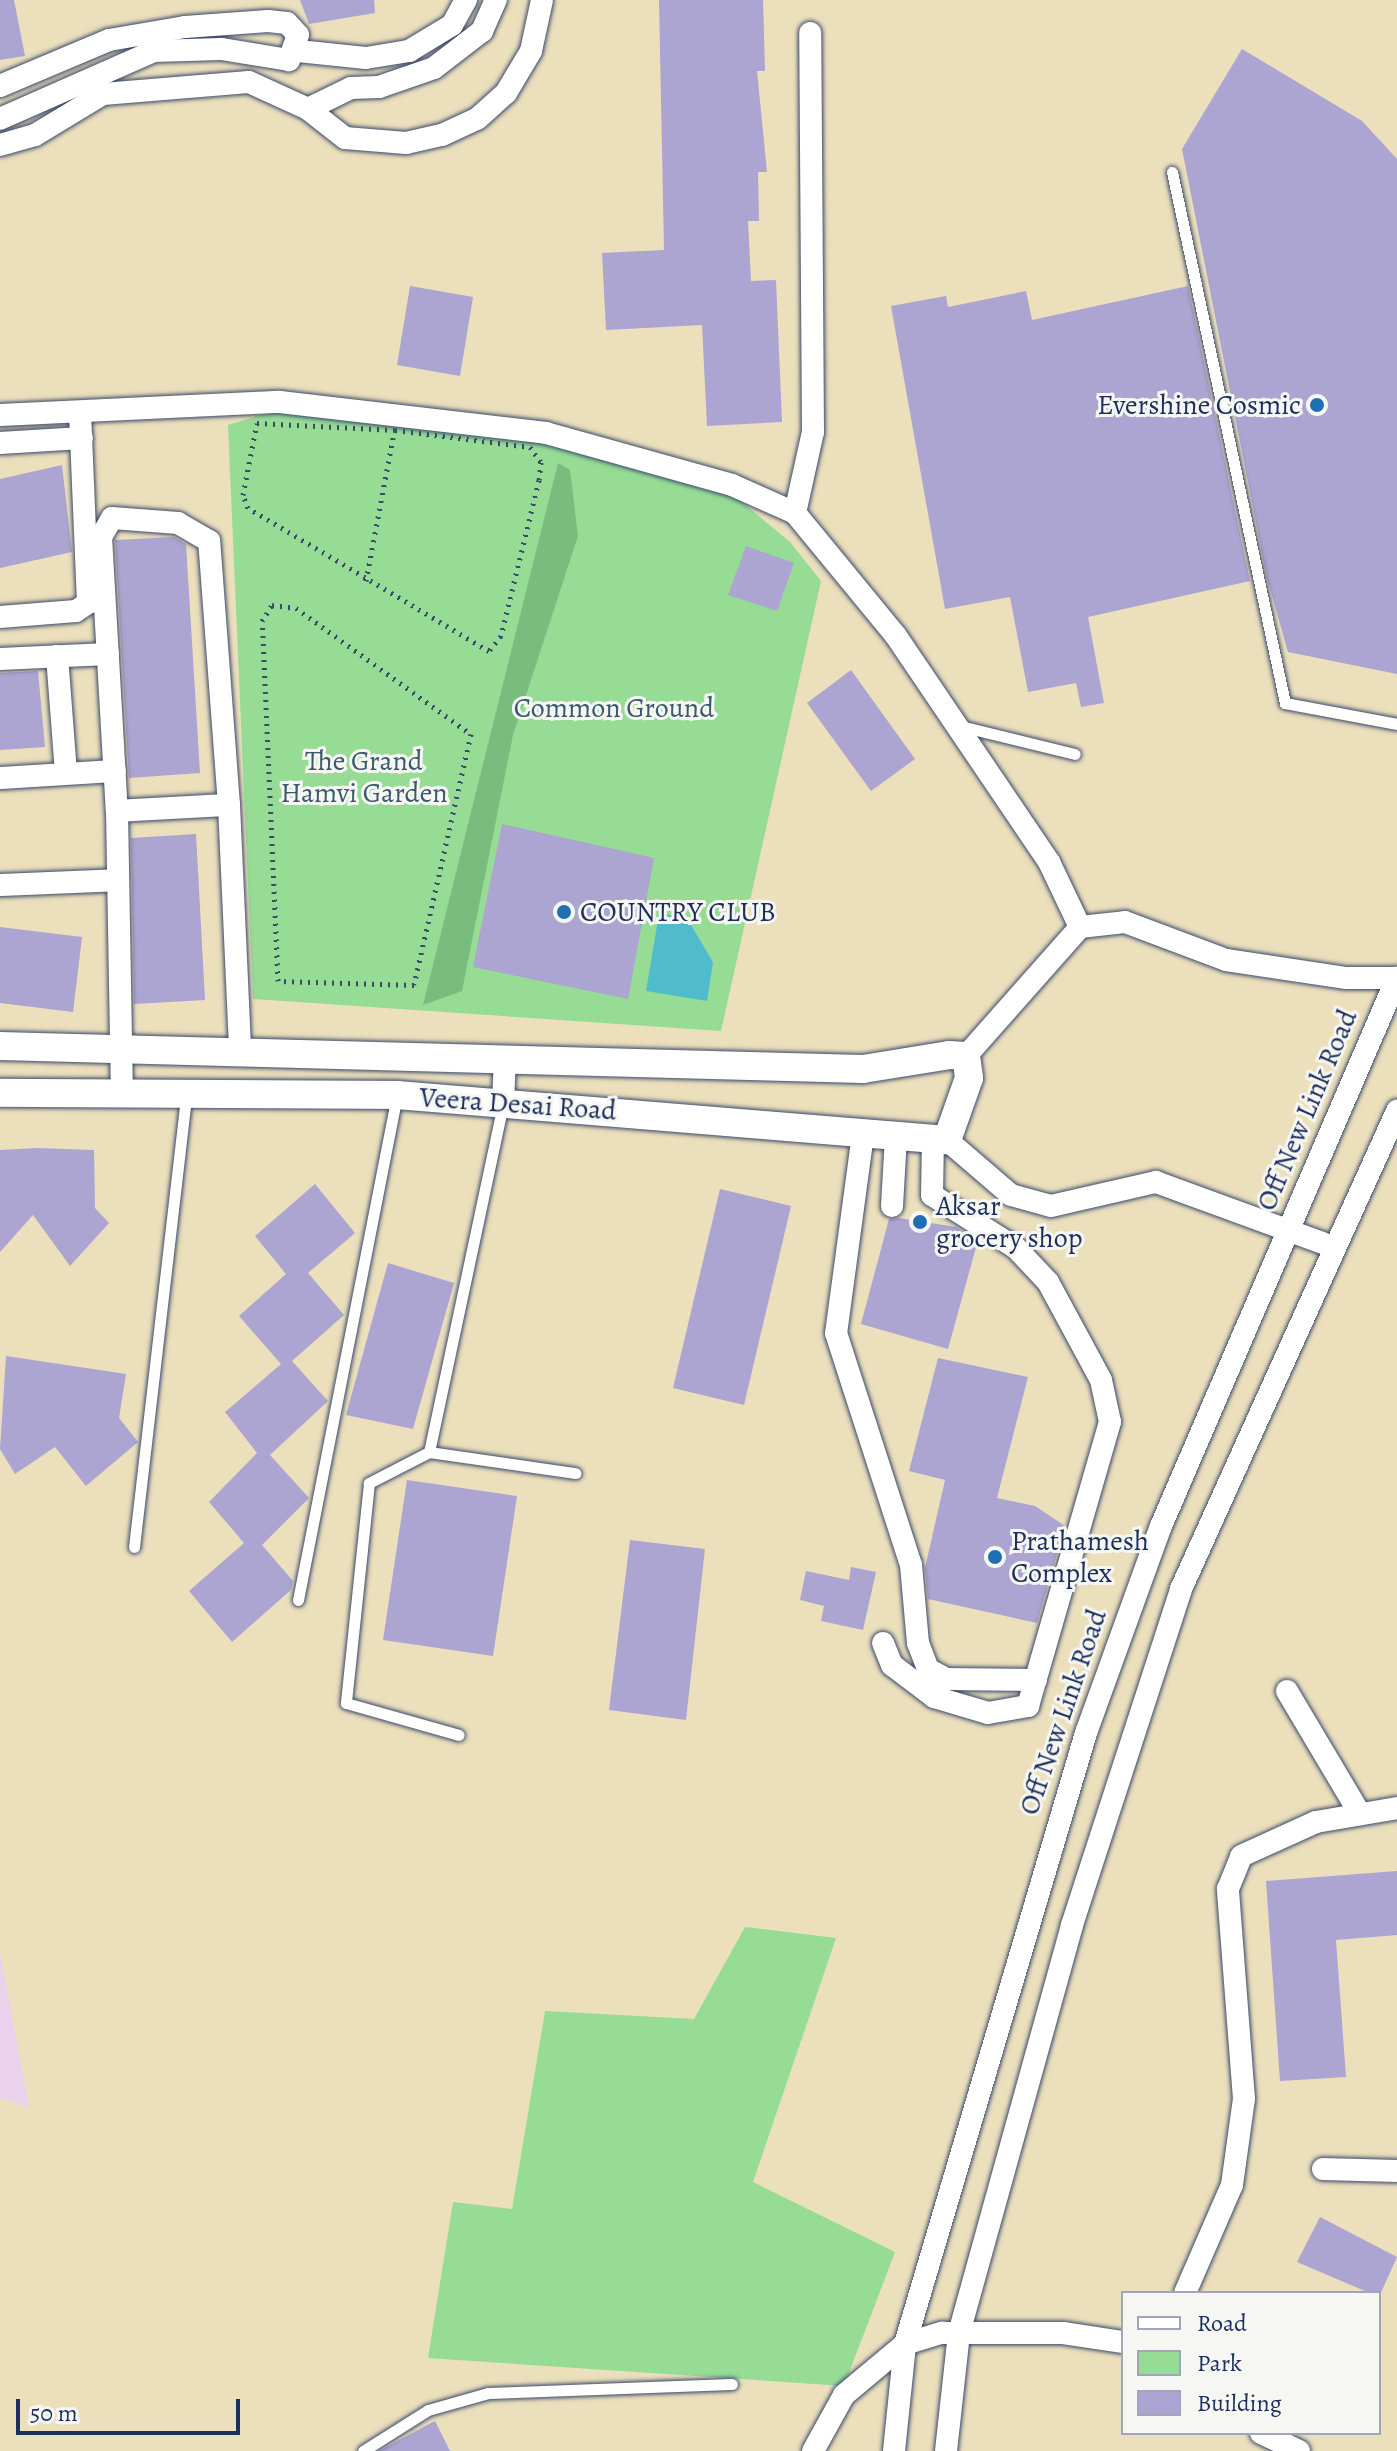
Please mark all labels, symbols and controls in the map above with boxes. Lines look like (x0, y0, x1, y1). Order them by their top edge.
place label: Evershine Cosmic (1097, 388, 1301, 422)
marker: Evershine Cosmic (1308, 396, 1326, 414)
park label: Common Ground (514, 691, 714, 725)
park label: The Grand Hamvi Garden (280, 744, 448, 810)
place label: COUNTRY CLUB (580, 895, 776, 929)
marker: COUNTRY CLUB (555, 903, 573, 921)
street label: Off New Link Road (1250, 1004, 1364, 1216)
street label: Veera Desai Road (418, 1080, 618, 1128)
place label: Aksar grocery shop (936, 1189, 1083, 1255)
marker: Aksar grocery shop (911, 1213, 929, 1231)
place label: Prathamesh Complex (1011, 1524, 1149, 1590)
marker: Prathamesh Complex (986, 1548, 1004, 1566)
street label: Off New Link Road (1012, 1605, 1114, 1819)
legend (1121, 2291, 1381, 2435)
text: Road (1197, 2307, 1247, 2339)
text: Park (1197, 2347, 1242, 2379)
scale bar (20, 2383, 244, 2433)
text: Building (1197, 2387, 1282, 2419)
text: 50 m (30, 2397, 78, 2429)

